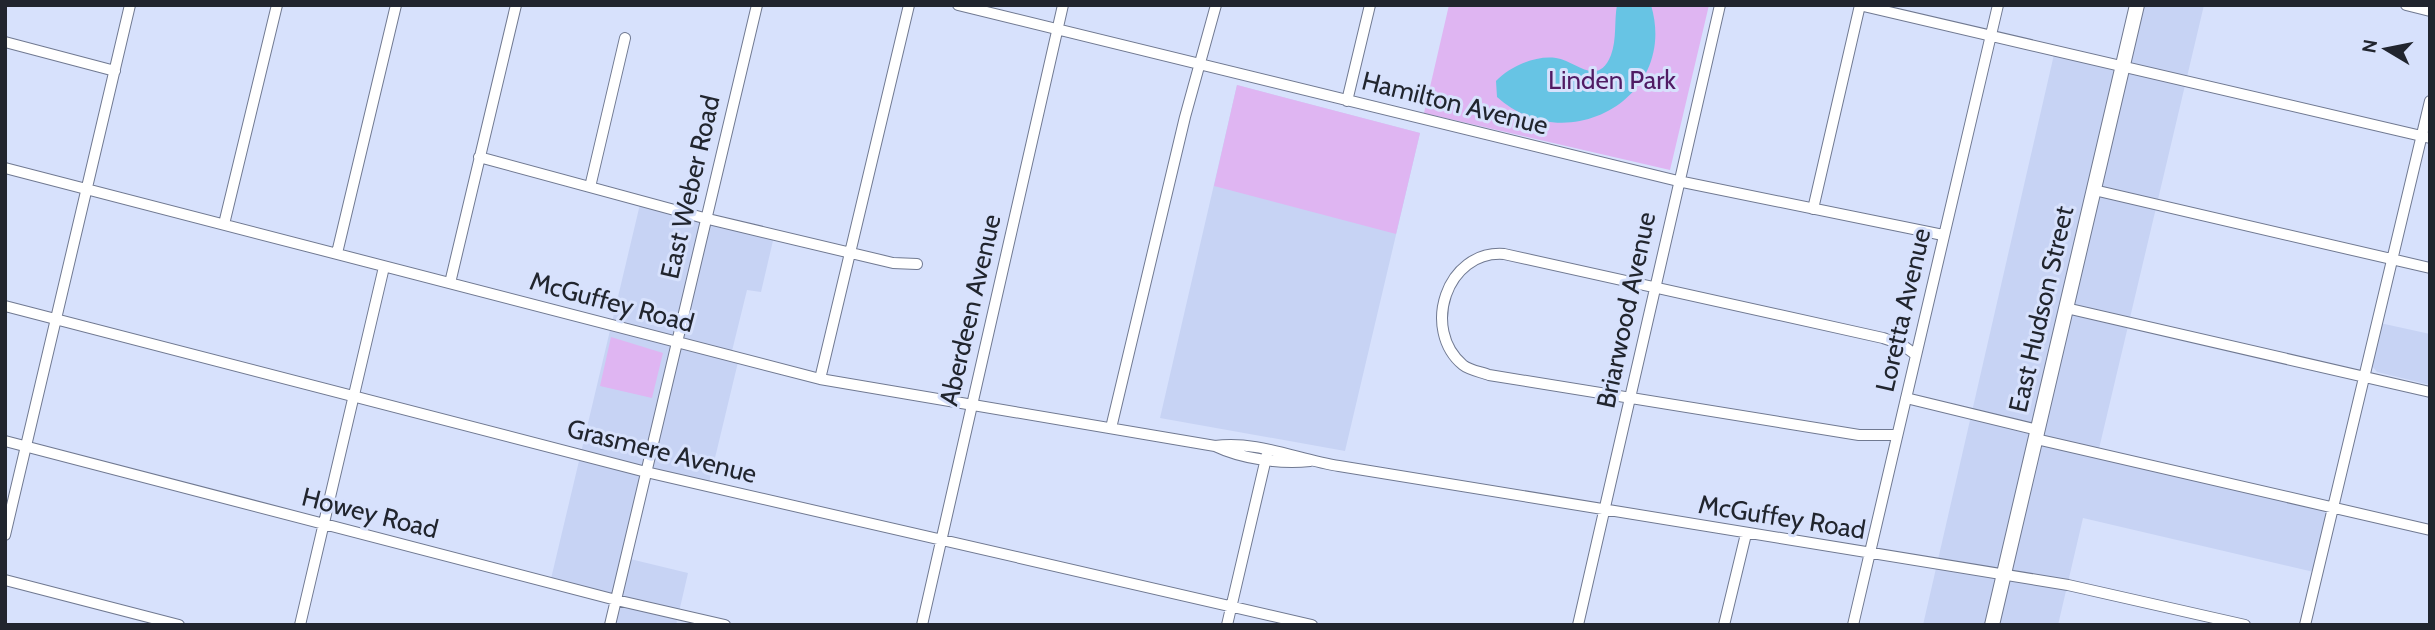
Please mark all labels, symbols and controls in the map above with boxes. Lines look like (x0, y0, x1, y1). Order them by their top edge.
north arrow (2351, 14, 2421, 84)
text: N (2357, 38, 2382, 55)
street label: Hamilton Avenue (1359, 64, 1551, 142)
park label: Linden Park (1548, 64, 1676, 96)
street label: East Weber Road (653, 92, 727, 282)
street label: East Hudson Street (2002, 203, 2080, 415)
street label: Briarwood Avenue (1590, 209, 1662, 411)
street label: Aberdeen Avenue (932, 211, 1008, 409)
street label: Loretta Avenue (1869, 225, 1937, 395)
street label: McGuffey Road (526, 265, 698, 339)
street label: Grasmere Avenue (564, 412, 760, 490)
street label: Howey Road (298, 481, 442, 545)
street label: McGuffey Road (1696, 488, 1868, 546)

